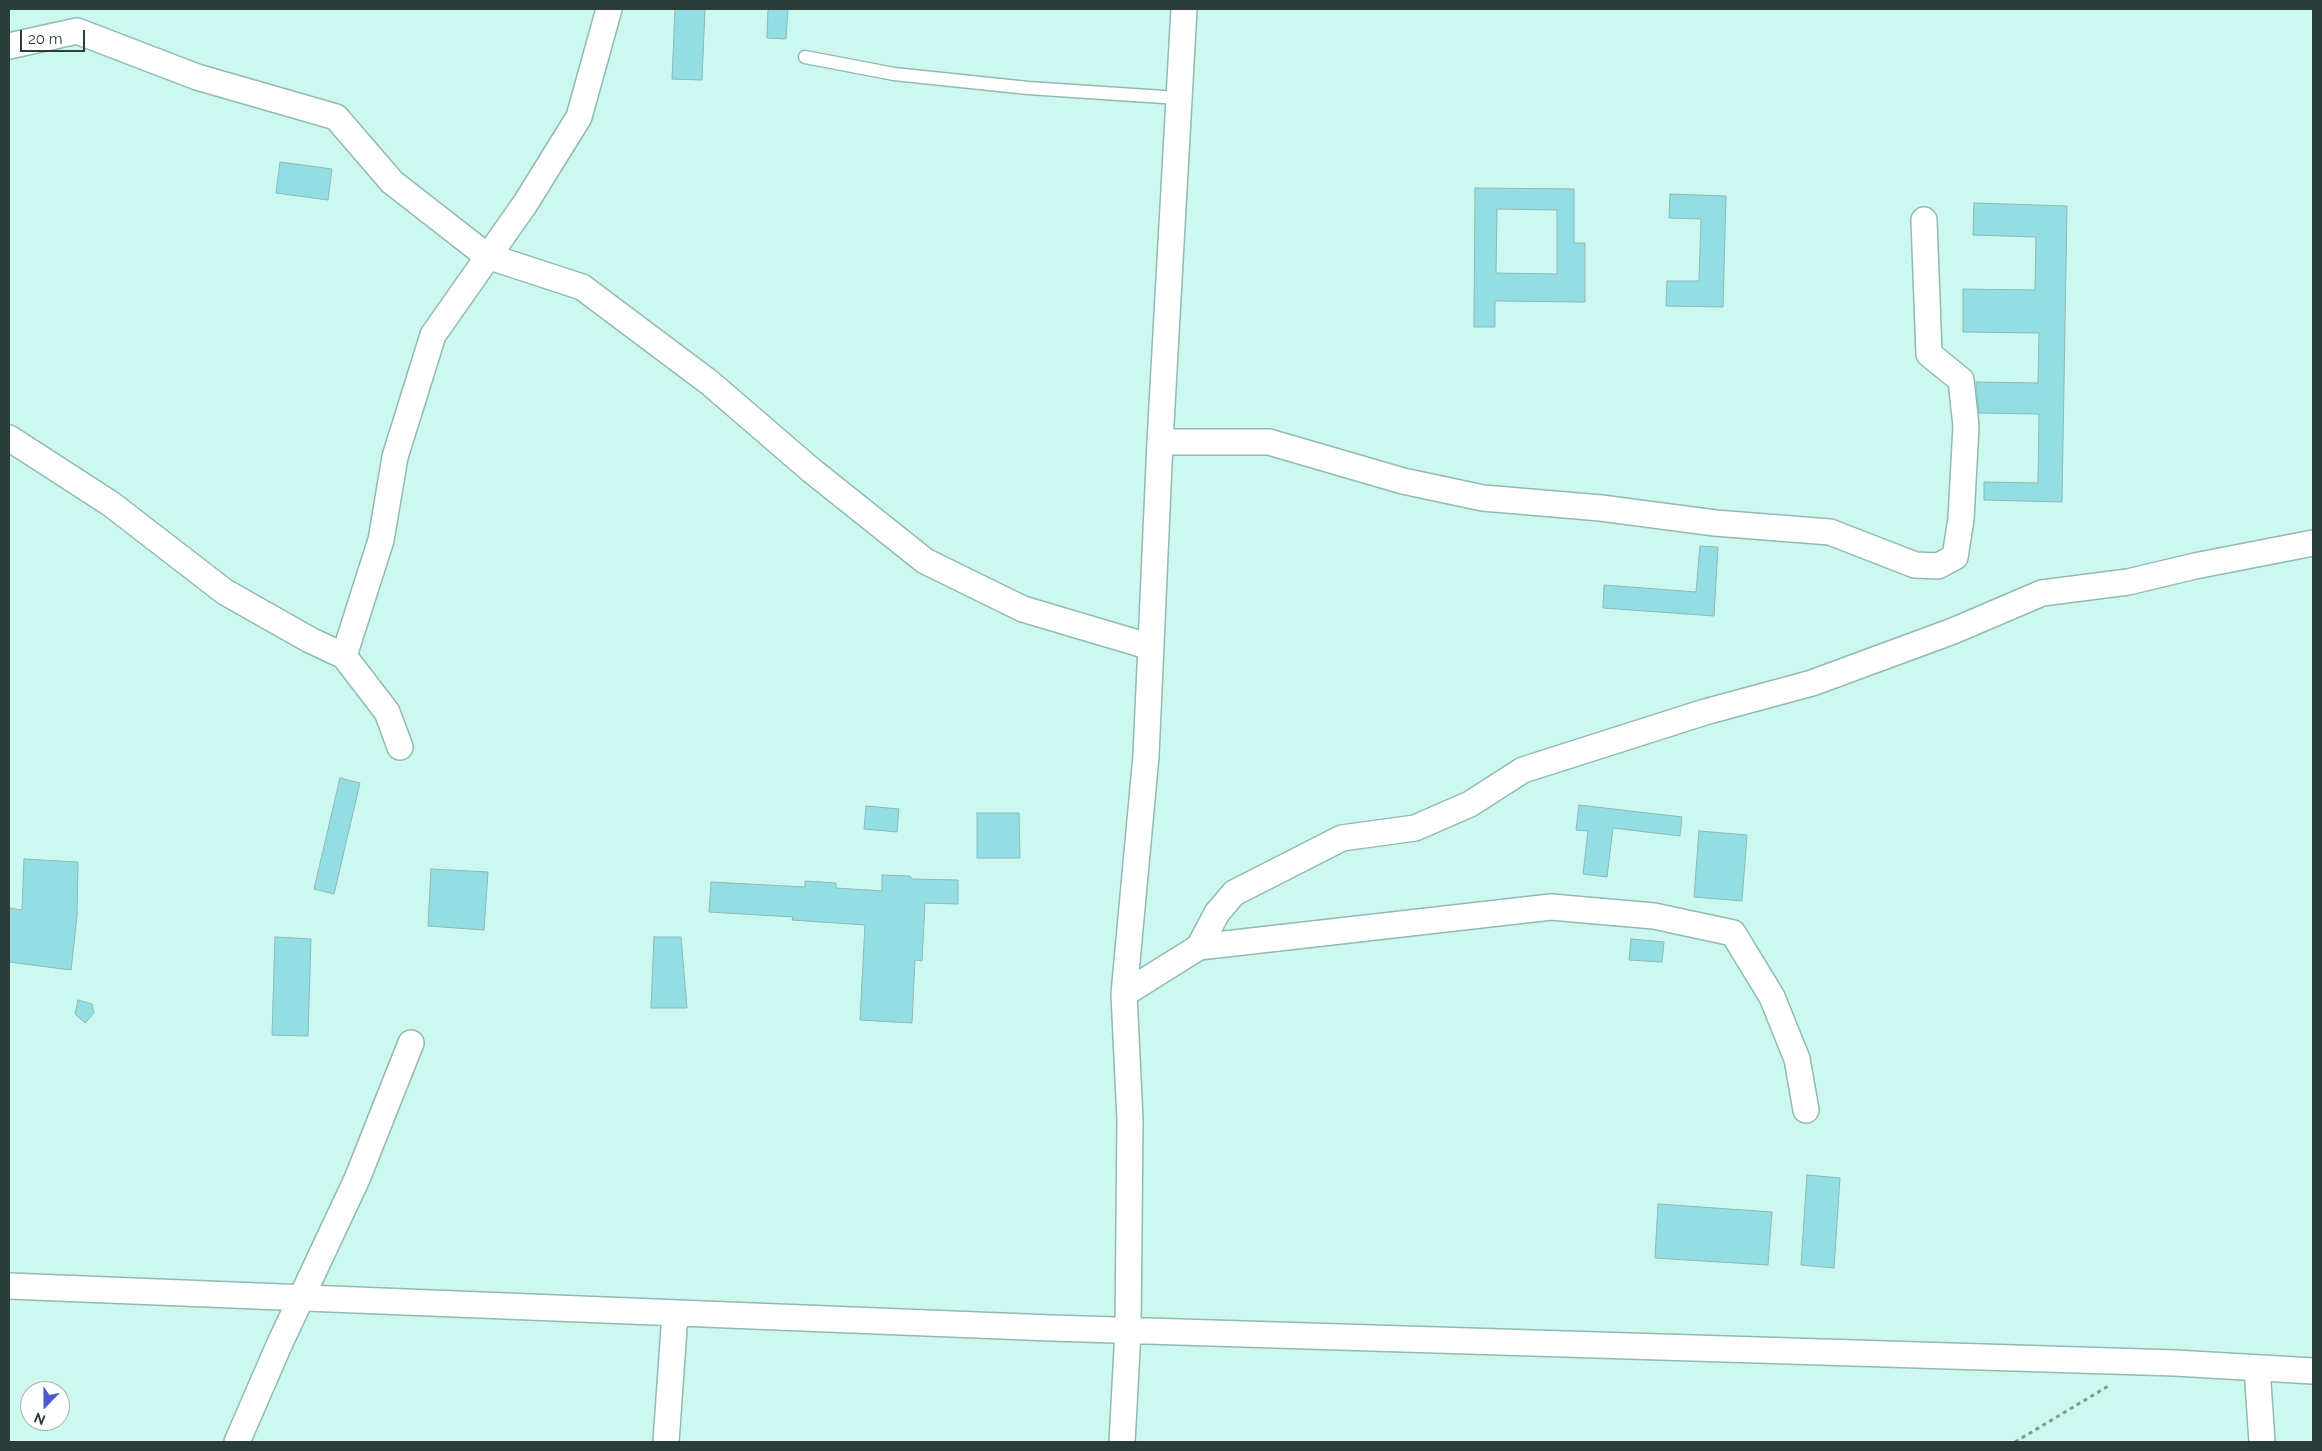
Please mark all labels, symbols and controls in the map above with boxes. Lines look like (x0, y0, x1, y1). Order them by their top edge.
scale bar (22, 20, 88, 52)
text: 20 m (28, 30, 63, 48)
north arrow (20, 1381, 70, 1431)
text: N (32, 1410, 48, 1428)

